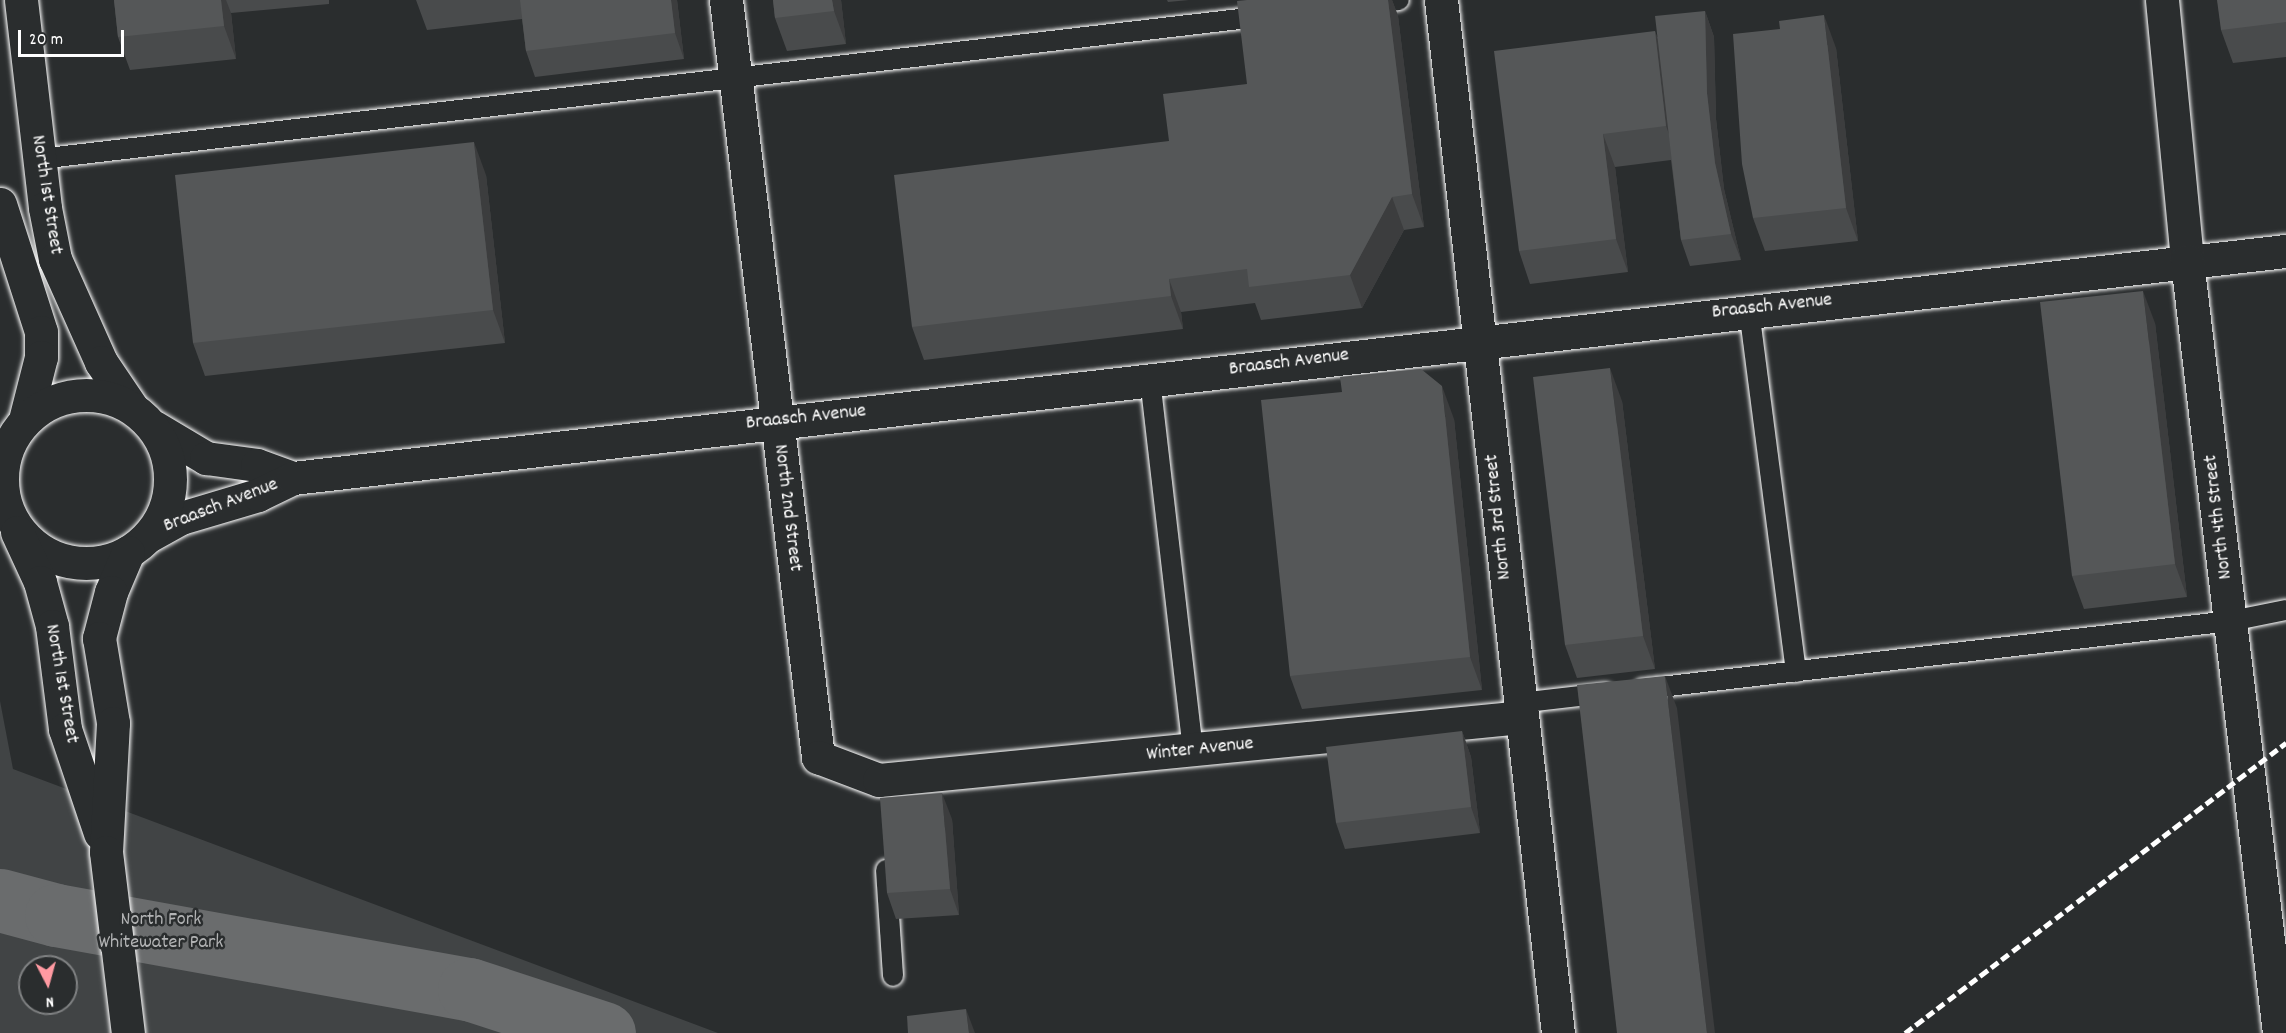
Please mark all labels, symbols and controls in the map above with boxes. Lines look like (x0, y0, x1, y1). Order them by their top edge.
scale bar (21, 18, 128, 56)
text: 20 m (29, 28, 63, 53)
street label: North 1st Street (25, 134, 67, 256)
street label: Braasch Avenue (1711, 289, 1833, 325)
street label: Braasch Avenue (1228, 344, 1350, 382)
street label: Braasch Avenue (745, 400, 867, 436)
street label: North 2nd Street (767, 443, 807, 573)
street label: North 3rd Street (1480, 453, 1518, 581)
street label: North 4th Street (2199, 453, 2239, 581)
street label: Braasch Avenue (160, 473, 282, 539)
street label: North 1st Street (39, 622, 83, 746)
street label: Winter Avenue (1145, 732, 1255, 768)
park label: North Fork Whitewater Park (99, 909, 223, 956)
north arrow (18, 955, 78, 1015)
text: N (45, 990, 55, 1013)

